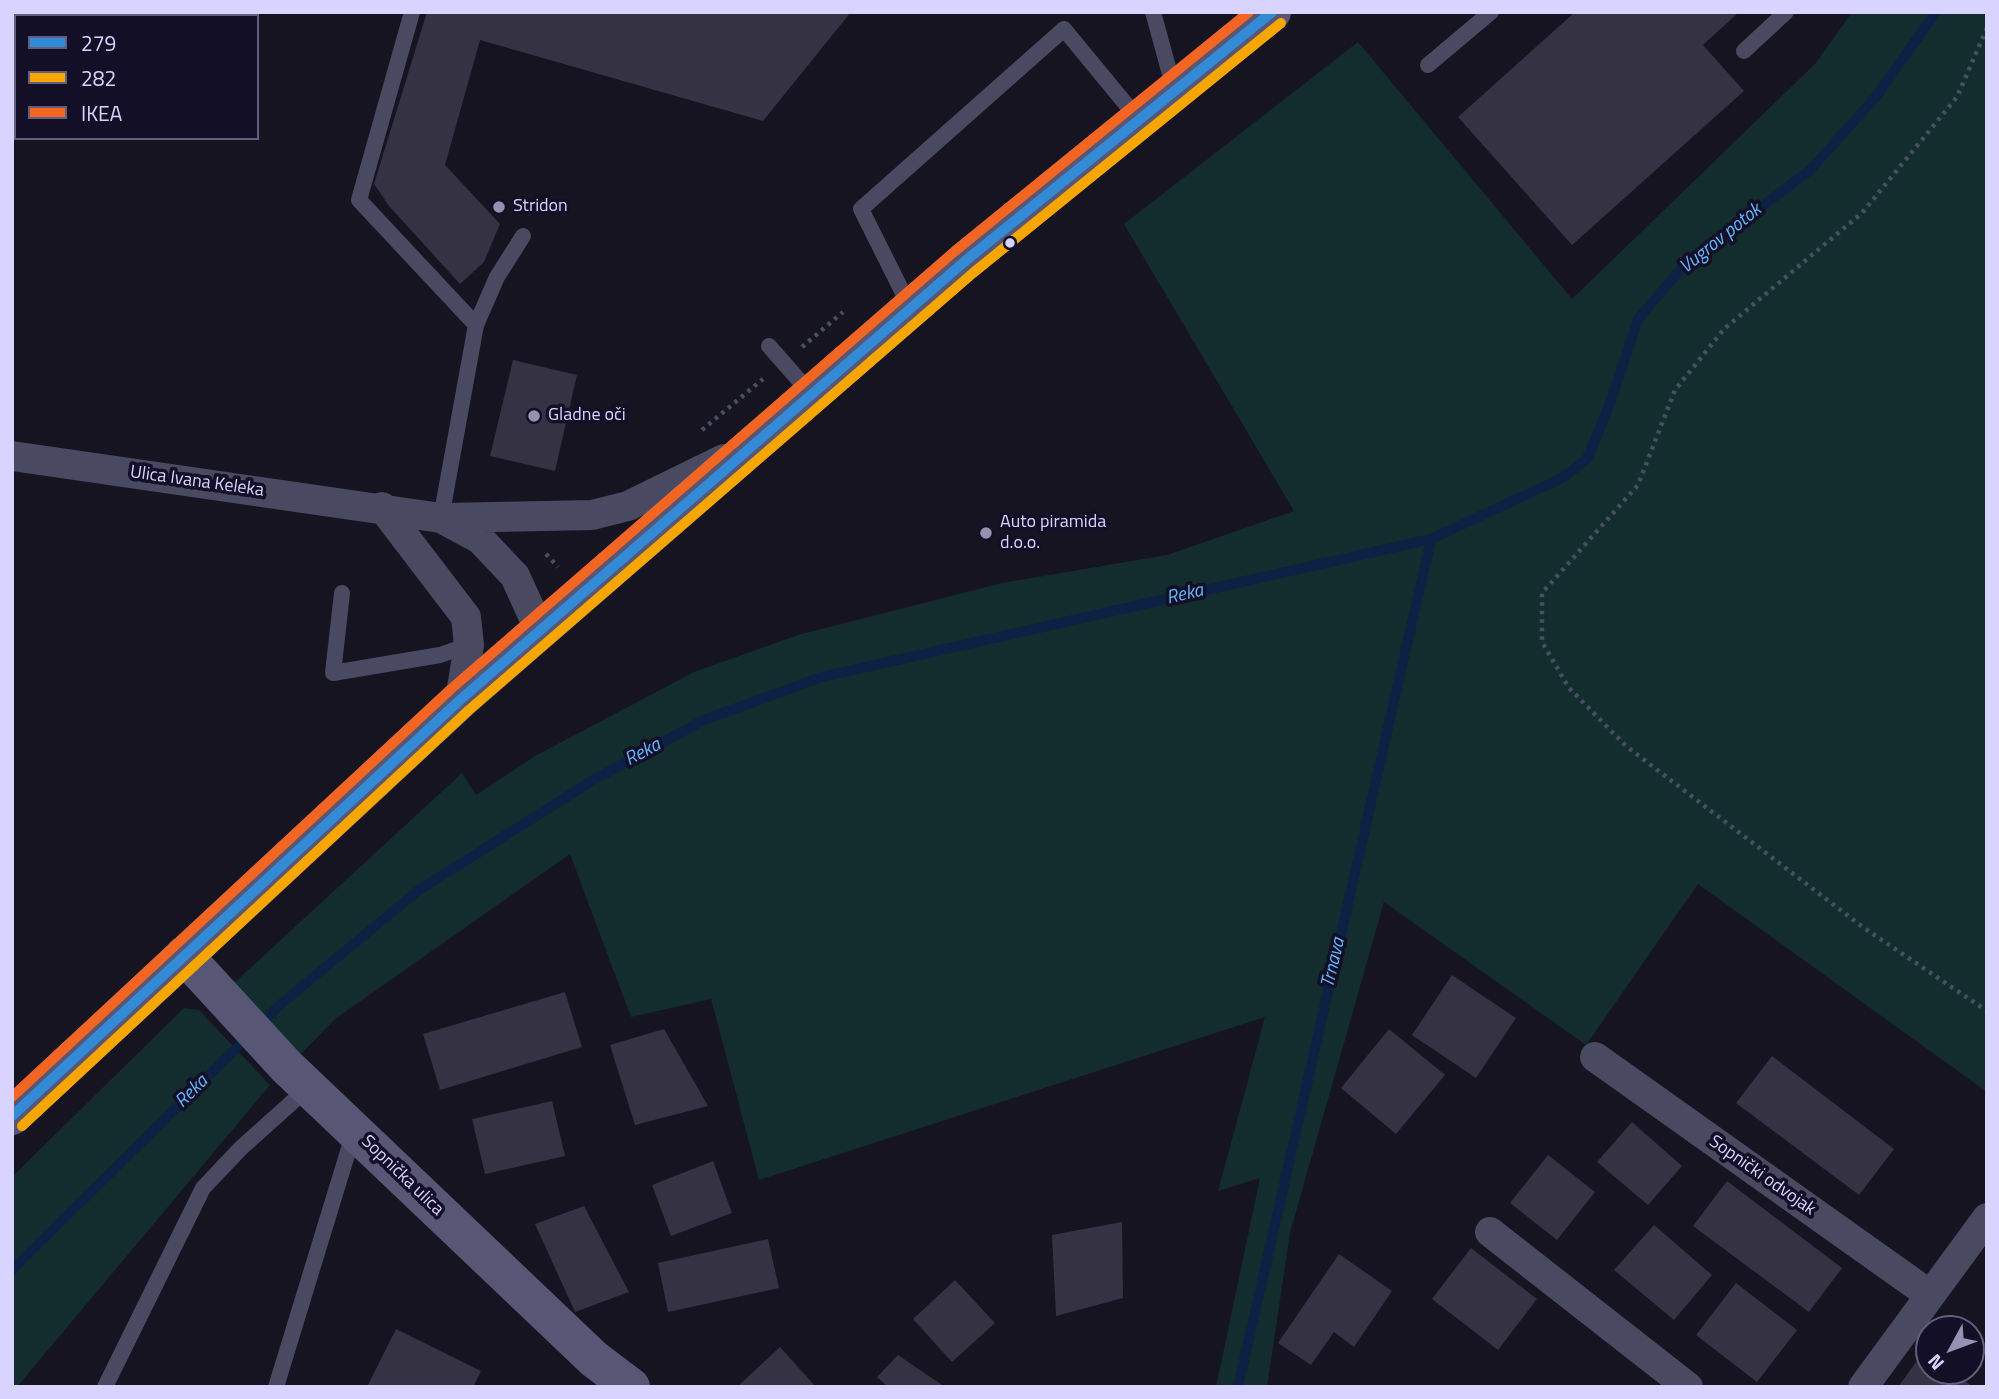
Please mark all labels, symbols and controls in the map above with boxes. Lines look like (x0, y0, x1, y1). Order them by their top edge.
legend (14, 14, 259, 140)
text: 279 (81, 27, 116, 59)
text: 282 (81, 62, 116, 94)
text: IKEA (81, 97, 122, 129)
place label: Stridon (513, 196, 568, 218)
marker: Stridon (491, 199, 507, 215)
water label: Vugrov potok (1675, 199, 1767, 279)
unlabelled marker (1003, 236, 1017, 250)
place label: Gladne oči (548, 405, 626, 427)
marker: Gladne oči (526, 408, 542, 424)
street label: Ulica Ivana Keleka (129, 462, 265, 502)
place label: Auto piramida d.o.o. (1000, 512, 1106, 554)
marker: Auto piramida d.o.o. (978, 525, 994, 541)
water label: Reka (1164, 580, 1206, 610)
water label: Reka (621, 734, 665, 772)
water label: Trnava (1317, 936, 1351, 990)
water label: Reka (171, 1071, 213, 1113)
street label: Sopnička ulica (356, 1131, 448, 1221)
street label: Sopnički odvojak (1704, 1131, 1820, 1221)
north arrow (1915, 1315, 1985, 1385)
text: N (1920, 1348, 1951, 1377)

